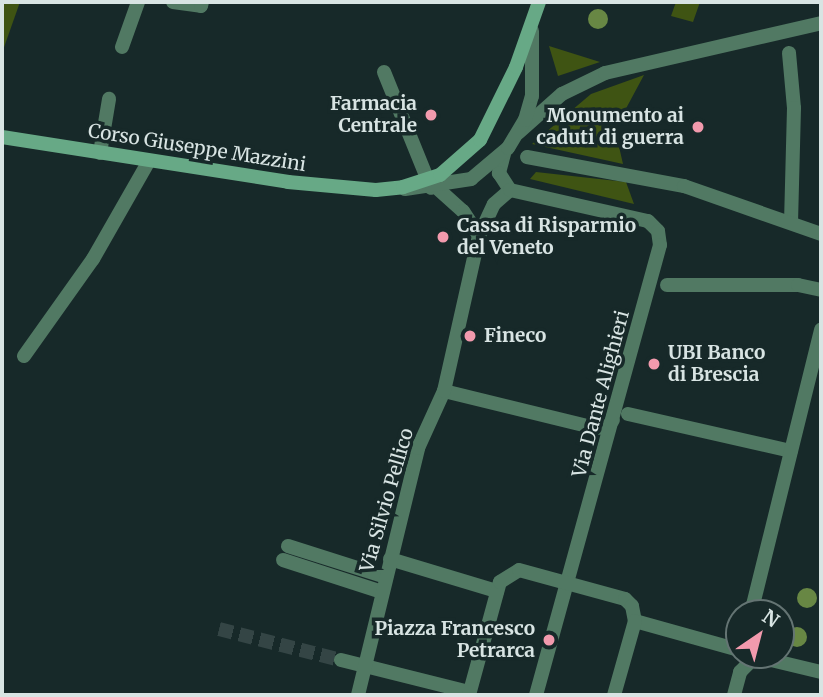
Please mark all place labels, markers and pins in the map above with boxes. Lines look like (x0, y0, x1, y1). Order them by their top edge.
place label: Farmacia Centrale (330, 93, 417, 137)
place label: Monumento ai caduti di guerra (536, 105, 684, 149)
marker: Farmacia Centrale (423, 107, 439, 123)
marker: Monumento ai caduti di guerra (690, 119, 706, 135)
place label: Cassa di Risparmio del Veneto (457, 215, 636, 259)
marker: Cassa di Risparmio del Veneto (435, 229, 451, 245)
place label: Fineco (484, 325, 546, 347)
marker: Fineco (462, 328, 478, 344)
place label: UBI Banco di Brescia (668, 342, 765, 386)
marker: UBI Banco di Brescia (646, 356, 662, 372)
place label: Piazza Francesco Petrarca (375, 618, 535, 662)
marker: Piazza Francesco Petrarca (541, 632, 557, 648)

